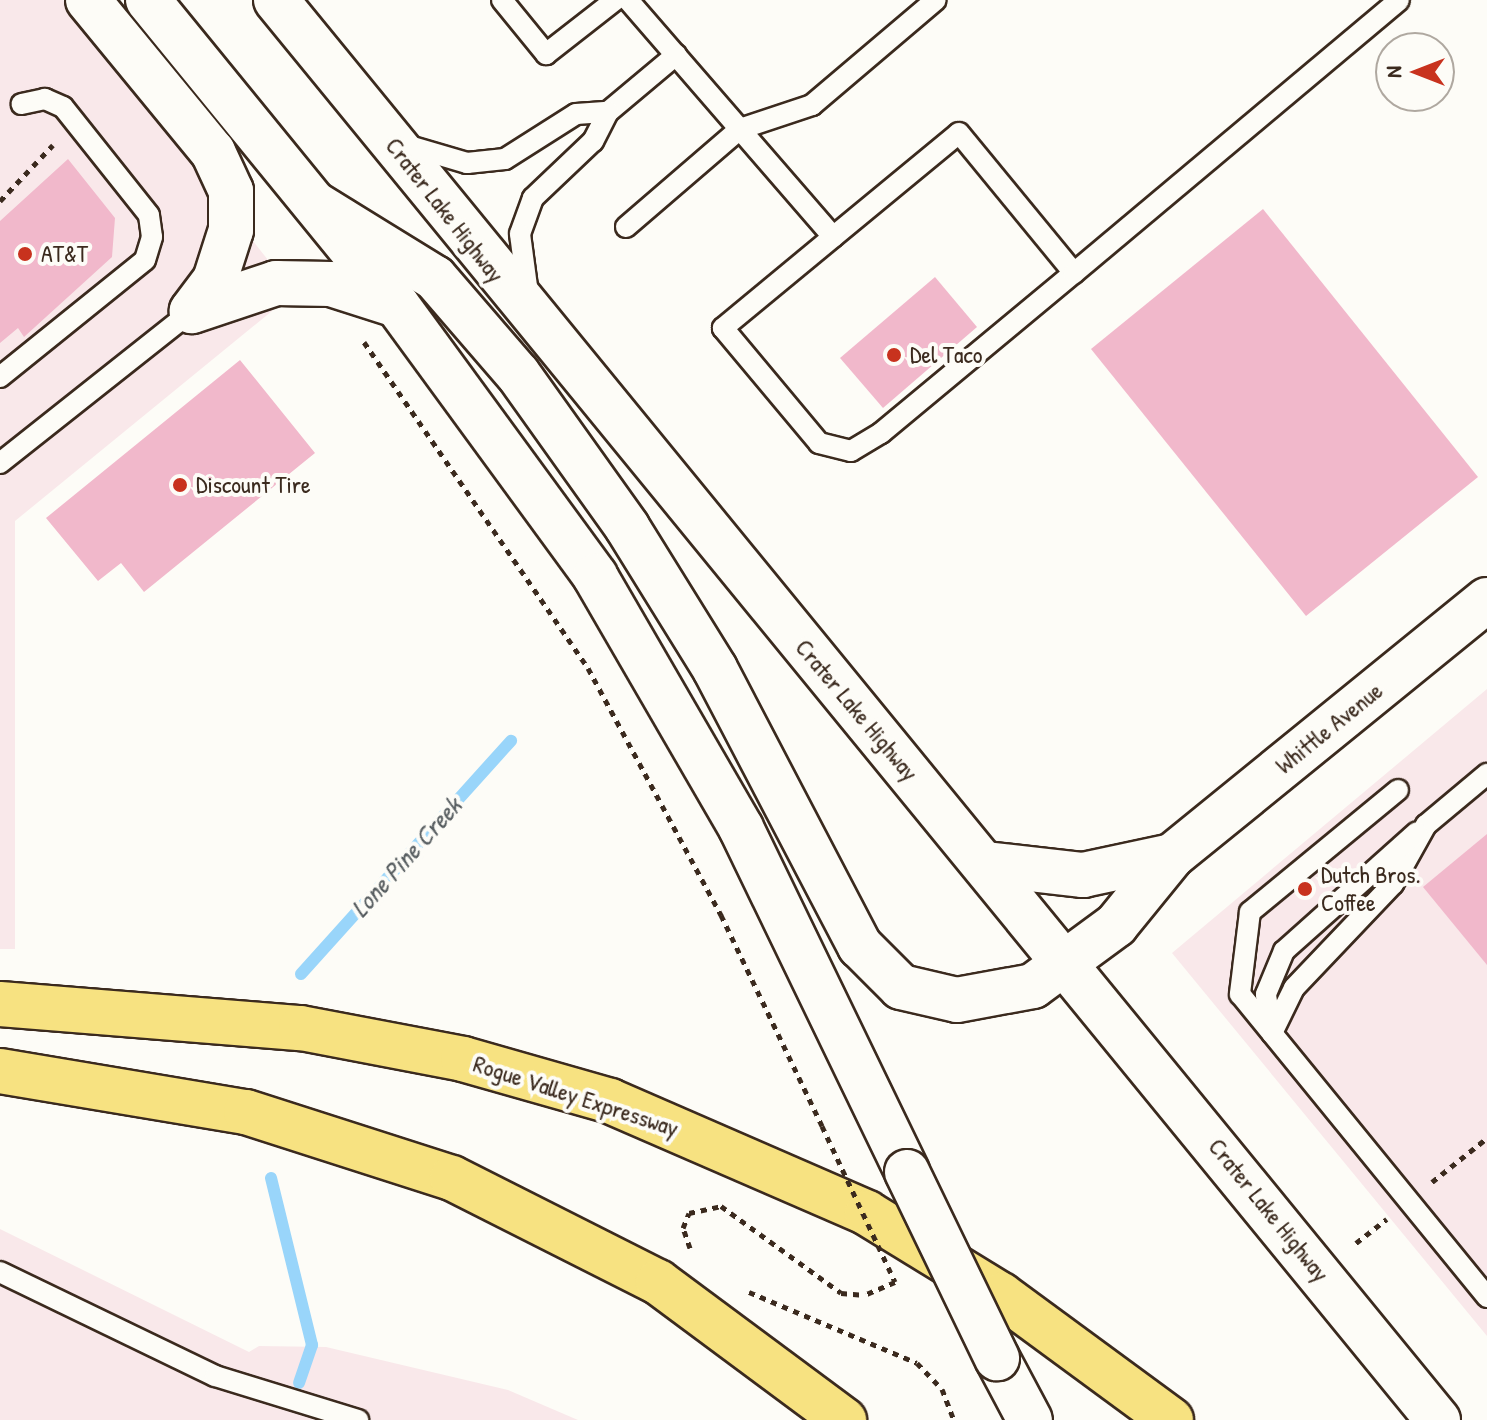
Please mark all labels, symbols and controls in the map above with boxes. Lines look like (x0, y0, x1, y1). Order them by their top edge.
north arrow (1375, 32, 1455, 112)
text: N (1378, 66, 1408, 78)
street label: Crater Lake Highway (380, 132, 510, 288)
place label: AT&T (41, 240, 88, 268)
marker: AT&T (16, 245, 34, 263)
place label: Del Taco (910, 341, 982, 369)
marker: Del Taco (885, 346, 903, 364)
place label: Discount Tire (196, 471, 311, 499)
marker: Discount Tire (171, 476, 189, 494)
street label: Crater Lake Highway (789, 633, 925, 787)
street label: Whittle Avenue (1270, 676, 1388, 780)
water label: Lone Pine Creek (344, 791, 468, 923)
place label: Dutch Bros. Coffee (1321, 861, 1421, 917)
marker: Dutch Bros. Coffee (1296, 880, 1314, 898)
street label: Rogue Valley Expressway (470, 1049, 682, 1143)
street label: Crater Lake Highway (1202, 1133, 1336, 1287)

